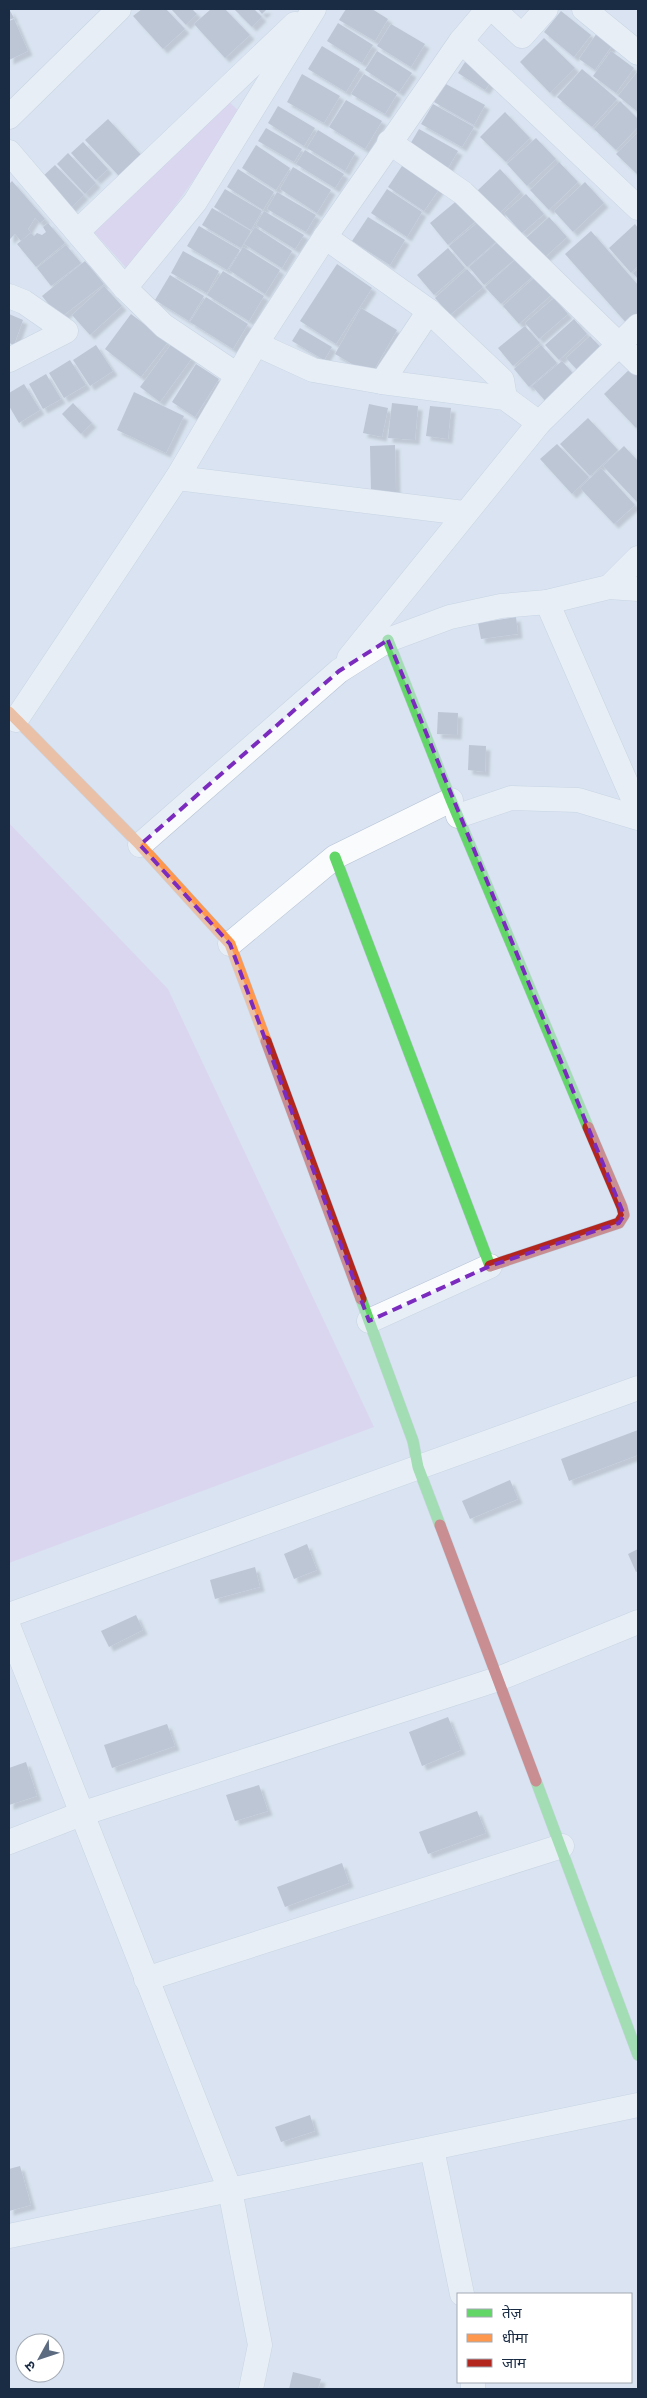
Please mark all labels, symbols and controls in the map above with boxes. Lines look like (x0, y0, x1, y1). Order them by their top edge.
legend (457, 2293, 632, 2383)
text: तेज़ (502, 2304, 523, 2321)
text: धीमा (502, 2329, 529, 2346)
north arrow (15, 2333, 65, 2383)
text: जाम (502, 2354, 527, 2371)
text: उ (21, 2357, 39, 2375)

